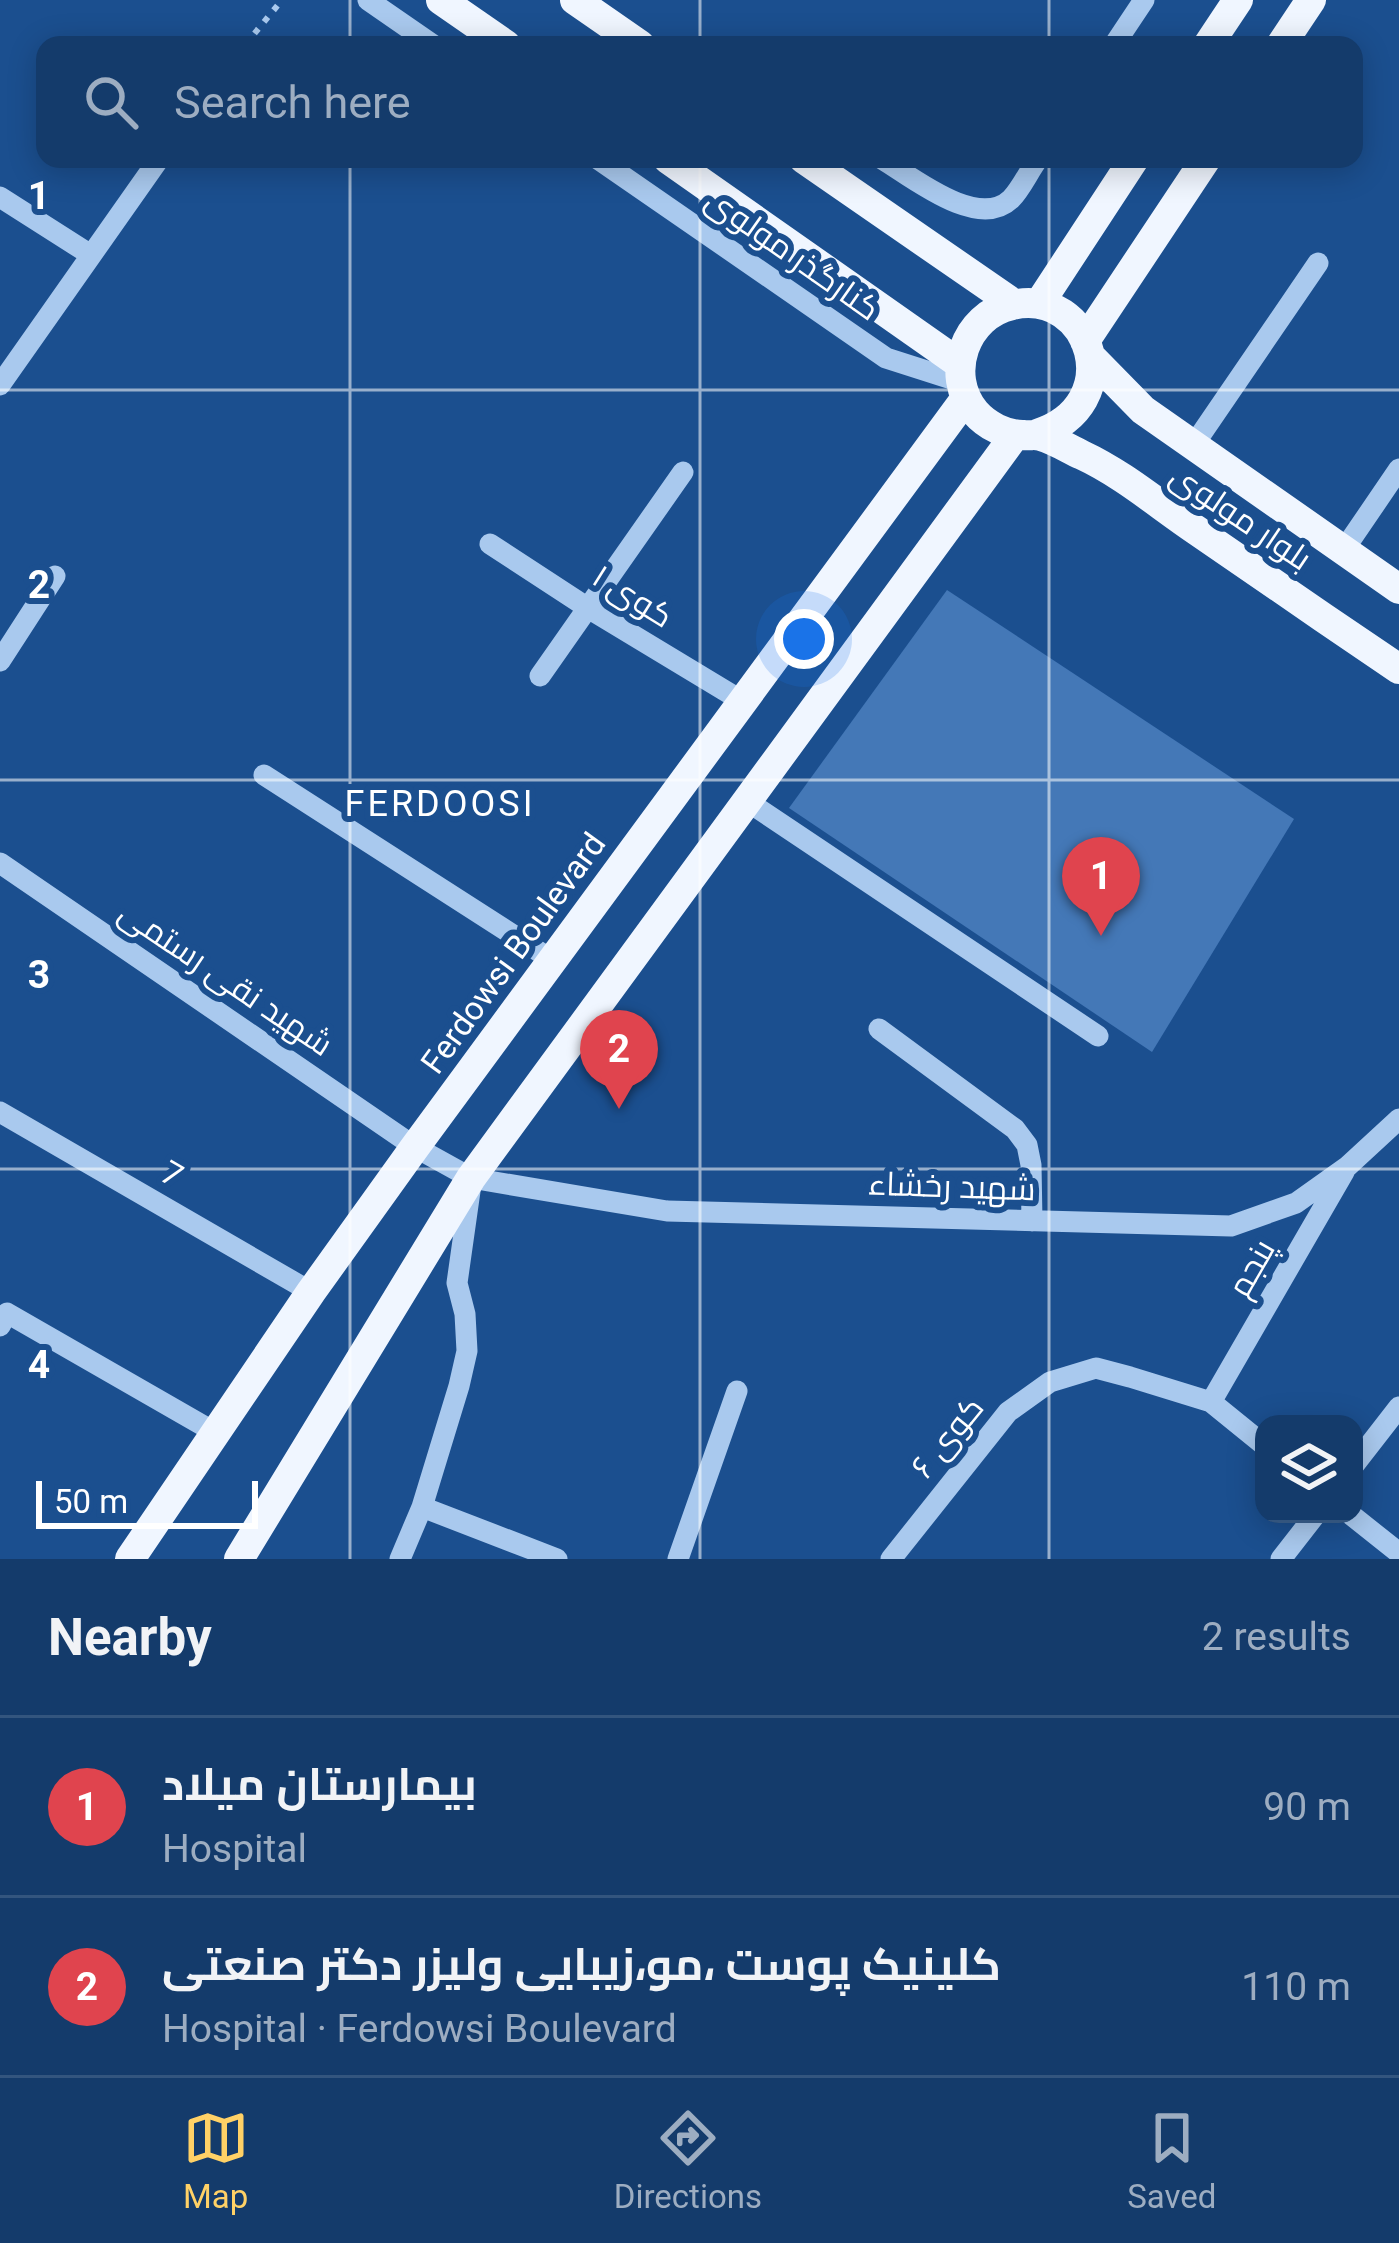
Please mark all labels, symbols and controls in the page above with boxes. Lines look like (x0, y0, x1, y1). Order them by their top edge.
search box (36, 36, 1363, 168)
icon: search (78, 69, 144, 135)
text: Search here (174, 76, 411, 129)
text: 1 (28, 173, 50, 219)
street label: کنارگذر مولوی (698, 180, 888, 328)
street label: بلوار مولوی (1163, 456, 1319, 578)
street label: کوی ۱ (585, 556, 681, 636)
text: 2 (28, 562, 50, 608)
your location (774, 609, 834, 669)
district label: FERDOOSI (345, 783, 535, 825)
street label: Ferdowsi Boulevard (413, 825, 613, 1081)
pin: 1 (1062, 837, 1140, 936)
street label: شهید نقی رستمی (111, 892, 340, 1065)
text: 3 (28, 952, 50, 998)
pin: 2 (580, 1010, 658, 1109)
street label: 7 (154, 1152, 190, 1196)
street label: شهید رخشاء (868, 1164, 1036, 1208)
street label: پنجم (1219, 1232, 1286, 1305)
text: 4 (28, 1342, 50, 1388)
street label: کوی ۶ (903, 1388, 991, 1486)
map controls (1255, 1415, 1363, 1523)
button: layers (1255, 1415, 1363, 1523)
scale bar (36, 1475, 258, 1528)
text: 50 m (54, 1482, 128, 1521)
text: Nearby (48, 1608, 212, 1667)
text: 2 results (1202, 1614, 1351, 1660)
text: بیمارستان میلاد (162, 1758, 477, 1811)
text: 1 (76, 1784, 98, 1830)
text: 90 m (1263, 1784, 1351, 1830)
text: Hospital (162, 1826, 307, 1872)
text: کلینیک پوست ،مو،زیبایی ولیزر دکتر صنعتی (162, 1938, 1001, 1991)
text: 2 (76, 1964, 98, 2010)
text: 110 m (1241, 1964, 1351, 2010)
text: Hospital · Ferdowsi Boulevard (162, 2006, 677, 2052)
tab: Map (183, 2105, 249, 2216)
tab: Directions (614, 2105, 762, 2216)
tab: Saved (1127, 2105, 1216, 2216)

